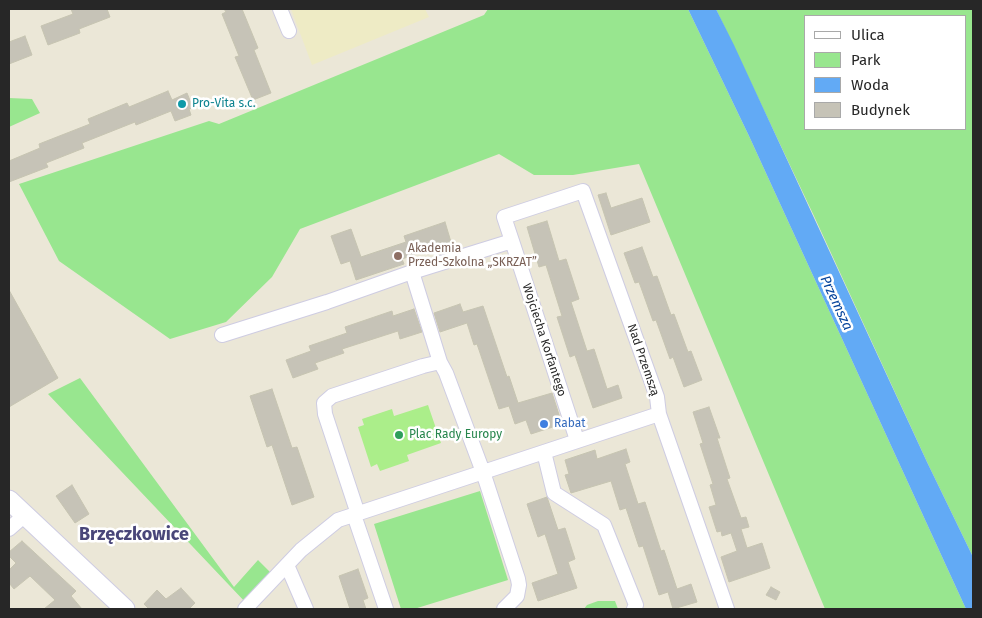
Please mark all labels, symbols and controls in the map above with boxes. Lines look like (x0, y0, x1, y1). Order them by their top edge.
legend (804, 15, 967, 130)
text: Ulica (851, 26, 885, 44)
text: Park (851, 51, 881, 69)
text: Woda (851, 76, 889, 94)
place label: Pro-Vita s.c. (192, 97, 256, 111)
marker: Pro-Vita s.c. (176, 98, 188, 110)
text: Budynek (851, 101, 910, 119)
place label: Akademia Przed-Szkolna „SKRZAT” (408, 242, 537, 270)
marker: Akademia Przed-Szkolna „SKRZAT” (392, 250, 404, 262)
water label: Przemsza (816, 273, 856, 333)
street label: Wojciecha Korfantego (519, 282, 569, 398)
street label: Nad Przemszą (624, 322, 662, 398)
place label: Rabat (554, 417, 586, 431)
marker: Rabat (538, 418, 550, 430)
place label: Plac Rady Europy (409, 428, 502, 442)
marker: Plac Rady Europy (393, 429, 405, 441)
district label: Brzęczkowice (79, 524, 189, 546)

